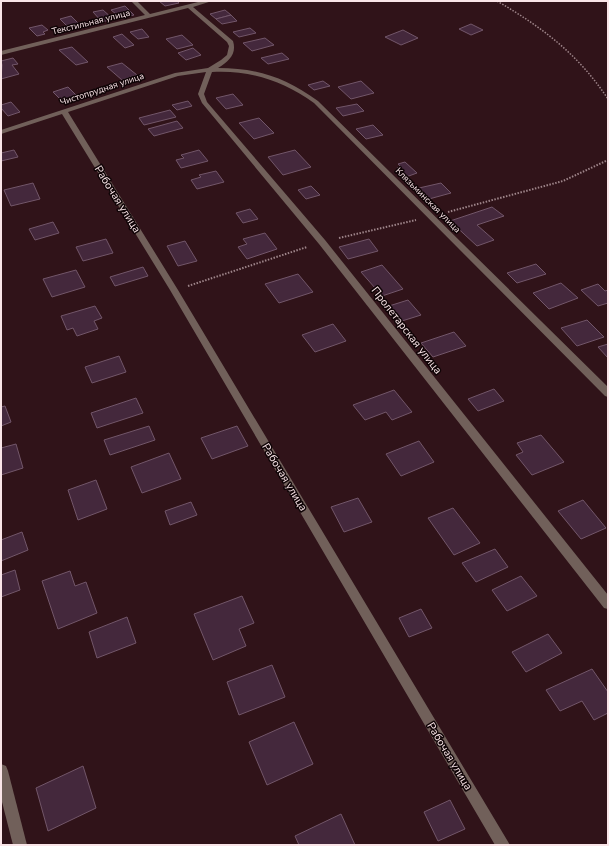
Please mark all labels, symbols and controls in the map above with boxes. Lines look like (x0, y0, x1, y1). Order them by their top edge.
street label: Текстильная улица (51, 6, 132, 38)
street label: Чистопрудная улица (59, 70, 146, 108)
street label: Рабочая улица (91, 163, 144, 236)
street label: Клязьминская улица (393, 165, 463, 235)
street label: Пролетарская улица (368, 284, 445, 377)
street label: Рабочая улица (258, 441, 311, 514)
street label: Рабочая улица (423, 720, 476, 793)

